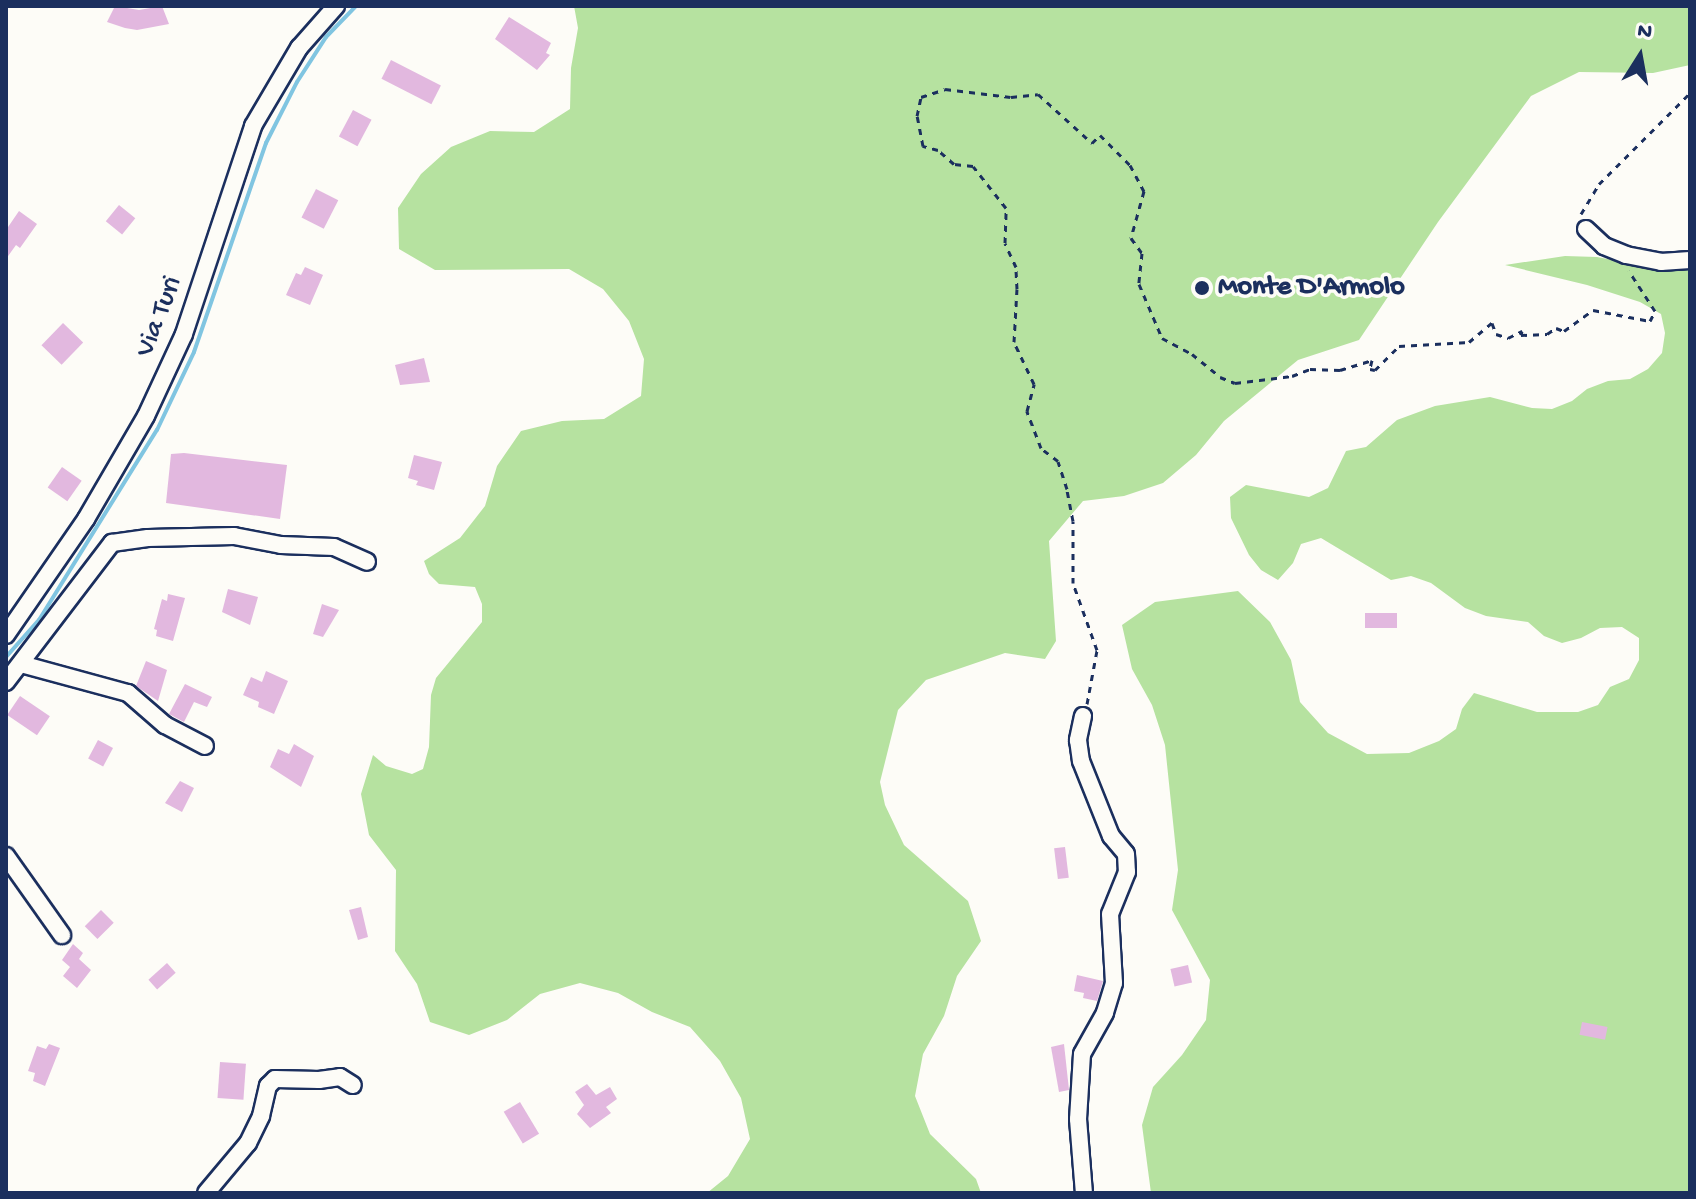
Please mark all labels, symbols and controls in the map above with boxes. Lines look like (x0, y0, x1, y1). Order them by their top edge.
north arrow (1600, 16, 1680, 96)
text: N (1635, 18, 1654, 47)
place label: Monte D'Armolo (1218, 271, 1405, 305)
street label: Via Turi (129, 272, 191, 362)
marker: Monte D'Armolo (1193, 279, 1211, 297)

